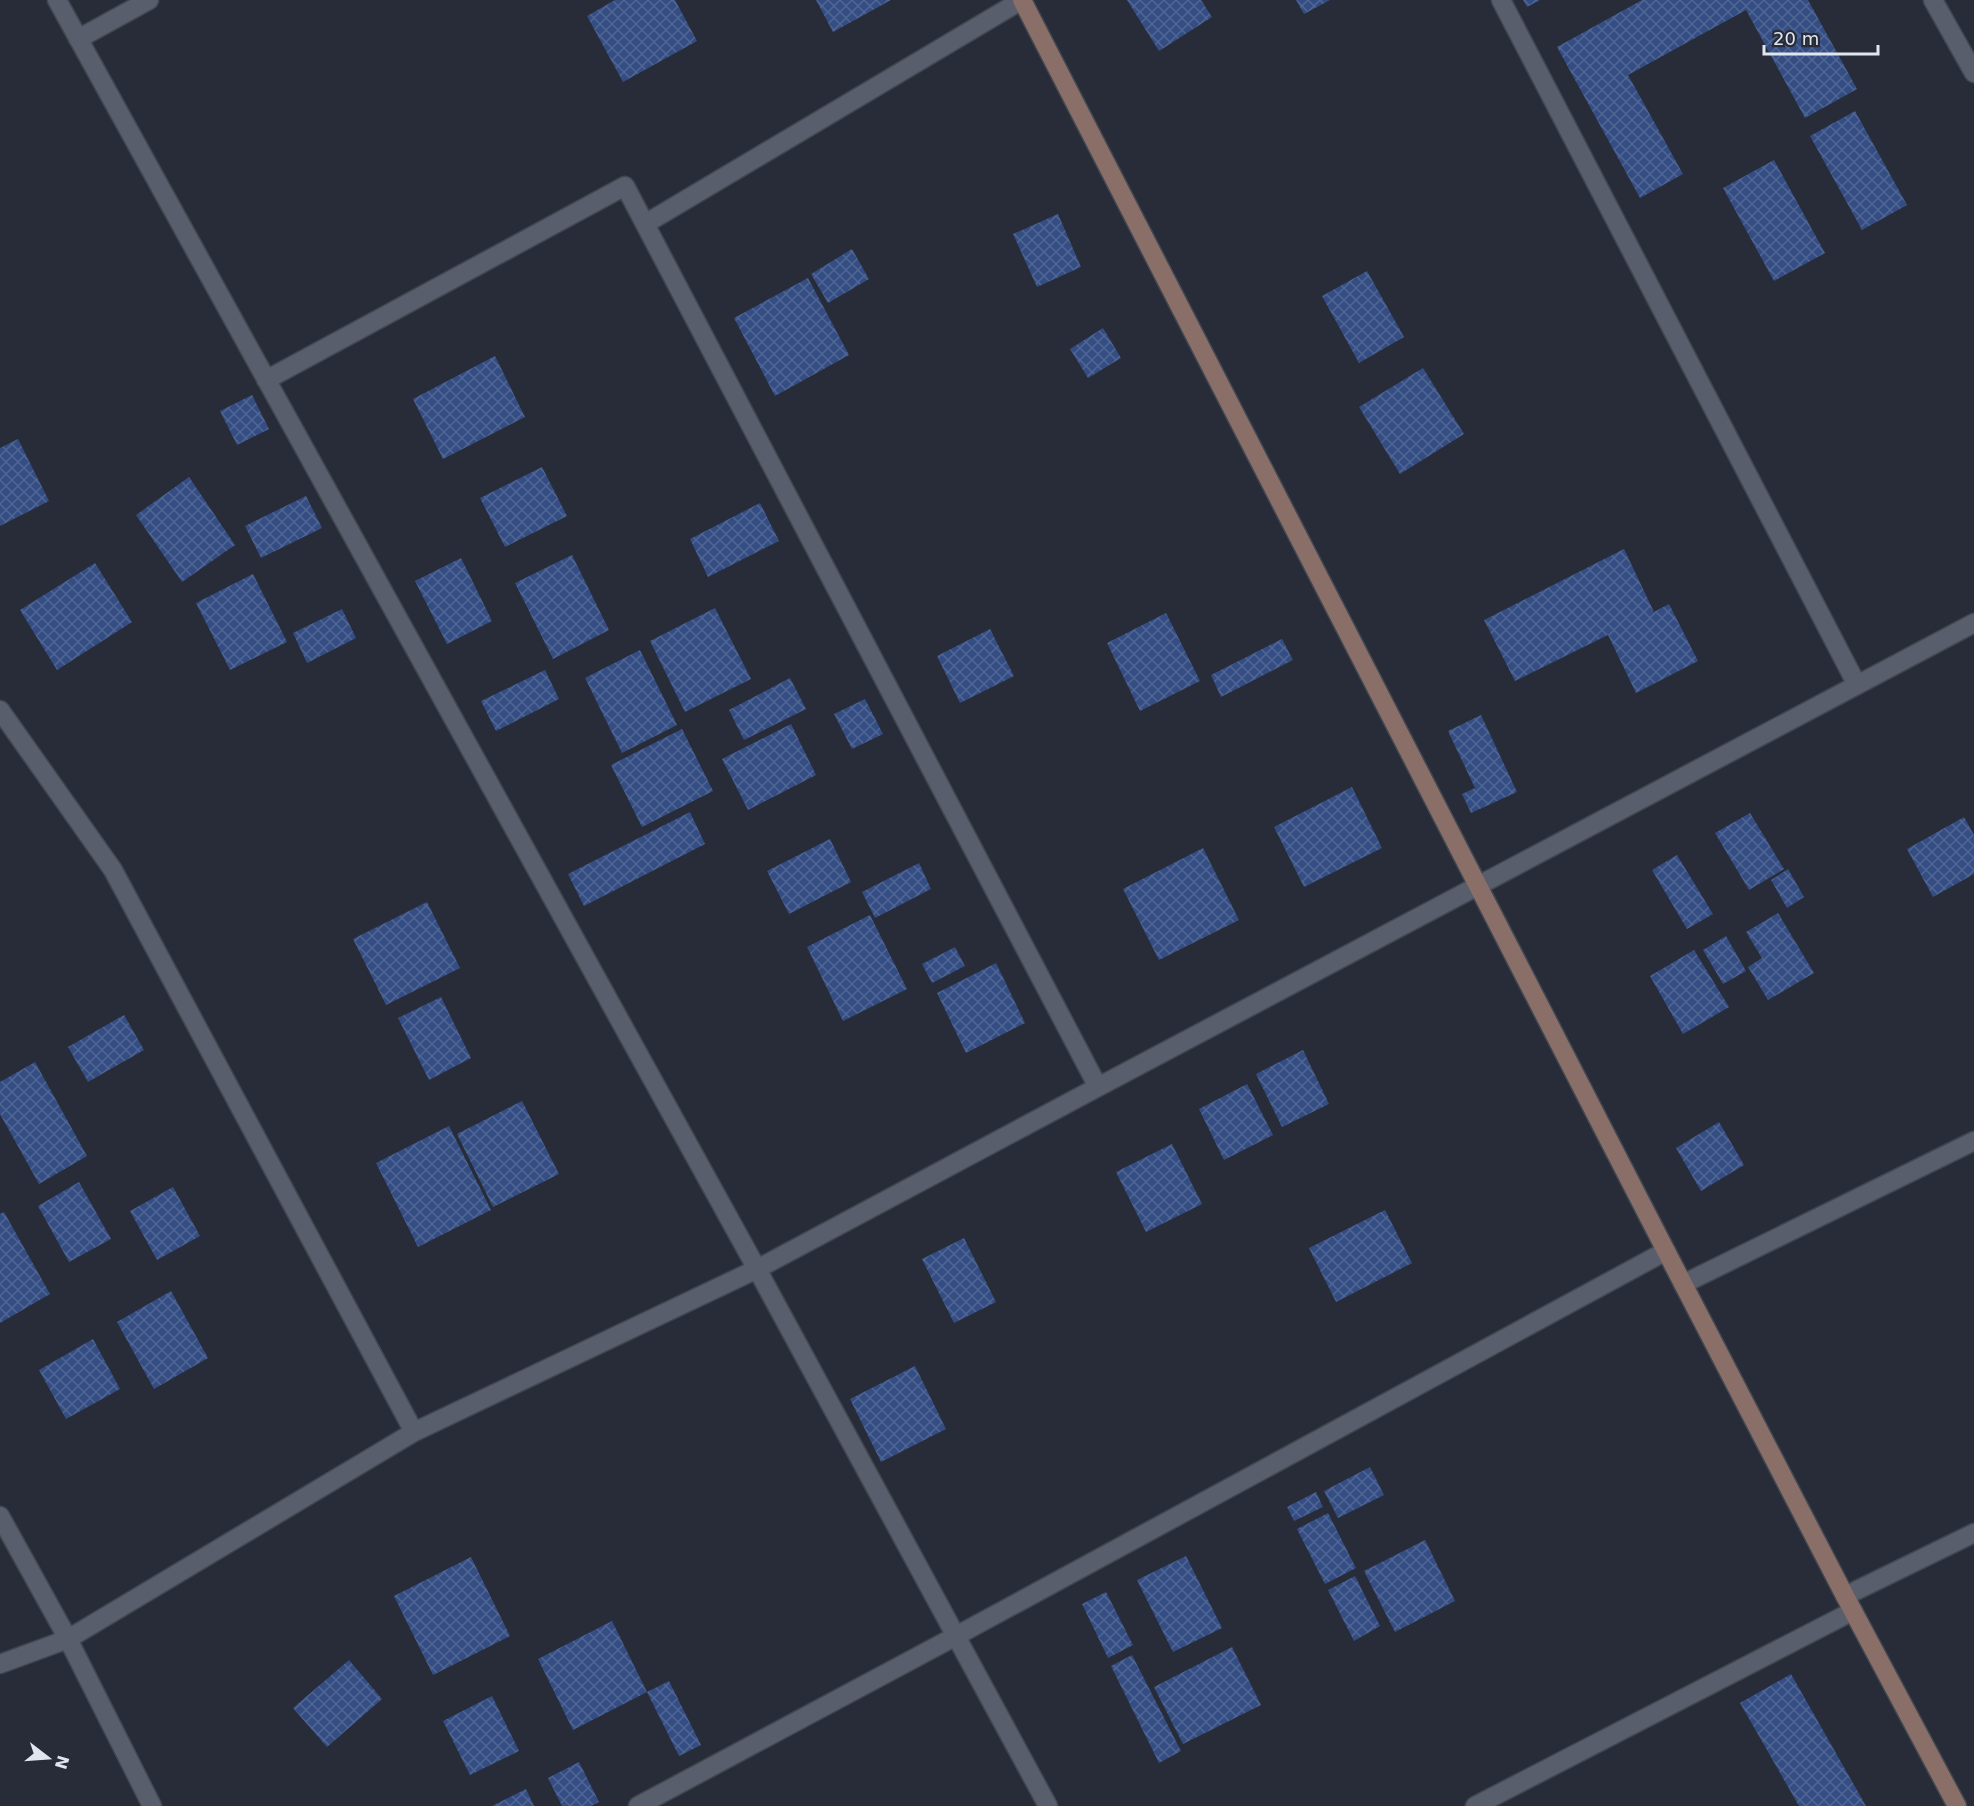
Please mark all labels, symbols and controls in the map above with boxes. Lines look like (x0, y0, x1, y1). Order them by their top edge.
scale bar (1764, 18, 1878, 56)
text: 20 m (1773, 28, 1819, 49)
north arrow (18, 1728, 78, 1788)
text: N (51, 1753, 73, 1771)

